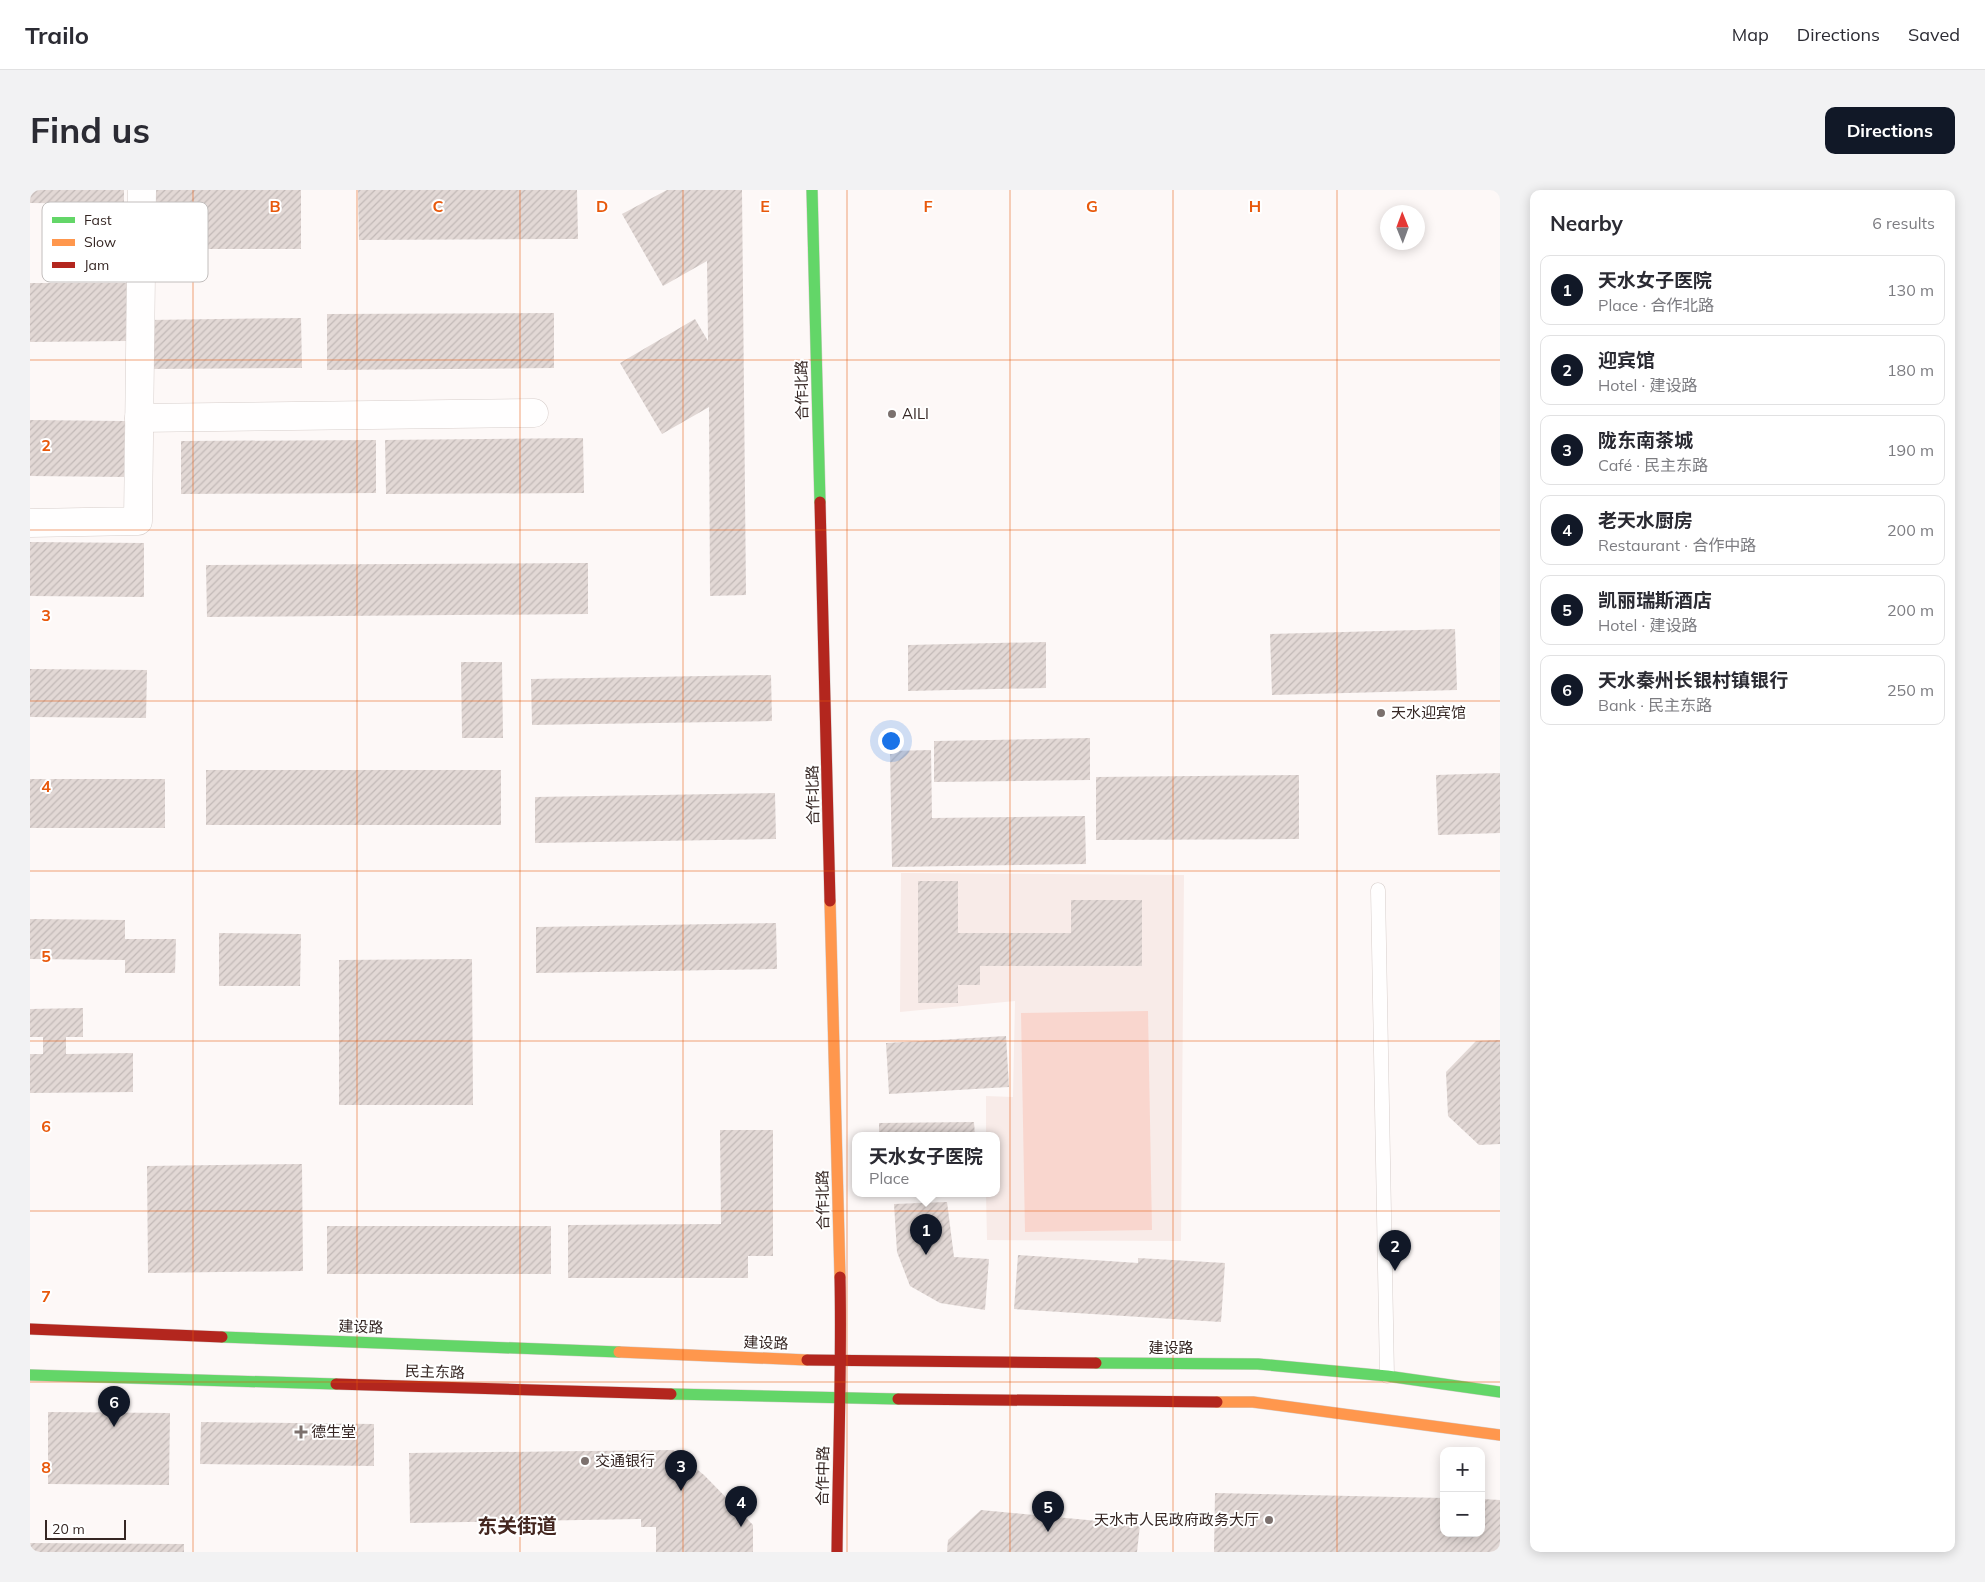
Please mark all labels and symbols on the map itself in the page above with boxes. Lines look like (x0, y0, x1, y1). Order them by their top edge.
text: B (269, 196, 281, 216)
text: C (433, 196, 444, 216)
text: D (596, 196, 608, 216)
text: E (760, 196, 770, 216)
text: F (923, 196, 933, 216)
text: G (1086, 196, 1098, 216)
text: H (1249, 196, 1261, 216)
legend (42, 202, 208, 282)
north arrow (1380, 205, 1425, 250)
text: Fast (84, 211, 112, 229)
text: Slow (84, 233, 116, 251)
text: Jam (84, 256, 109, 274)
street label: 合作北路 (791, 360, 812, 420)
place label: AILI (902, 404, 929, 423)
marker: AILI (886, 408, 898, 420)
text: 2 (41, 435, 51, 455)
text: 3 (41, 605, 51, 625)
place label: 天水迎宾馆 (1391, 703, 1466, 722)
marker: 天水迎宾馆 (1375, 707, 1387, 719)
your location (878, 728, 904, 754)
street label: 合作北路 (802, 765, 823, 825)
text: 4 (41, 776, 51, 796)
text: 5 (41, 946, 51, 966)
text: 6 (41, 1116, 51, 1136)
street label: 合作北路 (812, 1170, 833, 1230)
pin: 1 (910, 1214, 942, 1255)
pin: 2 (1379, 1230, 1411, 1271)
text: 7 (41, 1286, 51, 1306)
street label: 建设路 (338, 1316, 384, 1337)
street label: 建设路 (743, 1332, 789, 1353)
street label: 建设路 (1148, 1338, 1194, 1357)
street label: 民主东路 (405, 1361, 465, 1382)
pin: 6 (98, 1386, 130, 1427)
place label: 德生堂 (311, 1422, 356, 1441)
marker: 德生堂 (295, 1426, 307, 1438)
street label: 合作中路 (812, 1446, 833, 1506)
pin: 3 (665, 1450, 697, 1491)
place label: 交通银行 (595, 1451, 655, 1470)
marker: 交通银行 (579, 1455, 591, 1467)
text: 8 (41, 1457, 51, 1477)
pin: 4 (725, 1486, 757, 1527)
pin: 5 (1032, 1491, 1064, 1532)
place label: 天水市人民政府政务大厅 (1094, 1510, 1259, 1529)
district label: 东关街道 (477, 1513, 557, 1538)
marker: 天水市人民政府政务大厅 (1263, 1514, 1275, 1526)
scale bar (45, 1517, 126, 1540)

